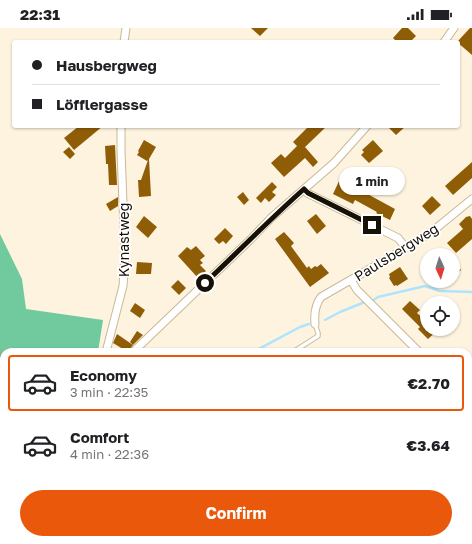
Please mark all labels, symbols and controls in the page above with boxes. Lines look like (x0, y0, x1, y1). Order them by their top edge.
text: 22:31 (20, 5, 60, 23)
text: Hausbergweg (56, 56, 157, 74)
text: Löfflergasse (56, 95, 148, 113)
callout: 1 min (339, 167, 405, 195)
text: 1 min (356, 173, 388, 189)
street label: Kynastweg (115, 203, 132, 277)
route end (363, 216, 381, 234)
street label: Paulsbergweg (351, 219, 441, 285)
north arrow (420, 248, 460, 288)
map controls (420, 248, 460, 336)
route start (196, 274, 214, 292)
button: locate (420, 296, 460, 336)
icon: car (22, 365, 58, 401)
text: Economy (70, 366, 137, 384)
text: €2.70 (408, 374, 450, 392)
text: 3 min · 22:35 (70, 384, 148, 400)
icon: car (22, 427, 58, 463)
text: Comfort (70, 428, 129, 446)
text: €3.64 (407, 436, 450, 454)
text: 4 min · 22:36 (70, 446, 149, 462)
button: Confirm (20, 490, 452, 536)

